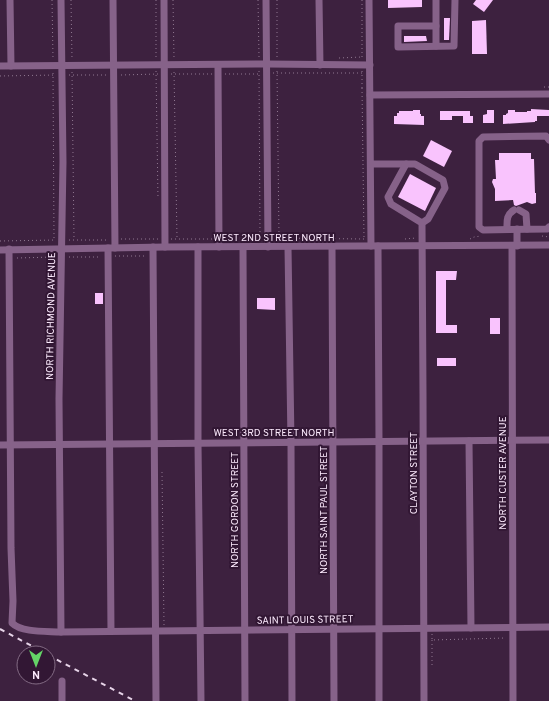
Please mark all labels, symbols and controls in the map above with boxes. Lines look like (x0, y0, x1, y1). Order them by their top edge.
street label: WEST 2ND STREET NORTH (213, 232, 335, 245)
street label: NORTH RICHMOND AVENUE (44, 252, 59, 380)
street label: NORTH CUSTER AVENUE (497, 416, 510, 530)
street label: WEST 3RD STREET NORTH (213, 427, 335, 440)
street label: CLAYTON STREET (408, 432, 421, 514)
street label: NORTH SAINT PAUL STREET (318, 446, 331, 574)
street label: NORTH GORDON STREET (229, 452, 242, 568)
street label: SAINT LOUIS STREET (257, 613, 354, 628)
north arrow (16, 645, 56, 685)
text: N (32, 667, 40, 681)

